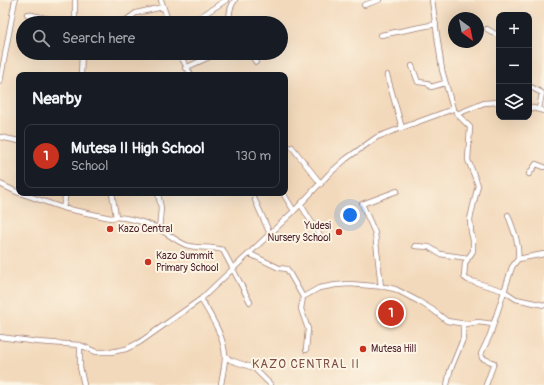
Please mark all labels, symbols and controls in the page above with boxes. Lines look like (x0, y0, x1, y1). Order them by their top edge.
north arrow (448, 12, 484, 48)
map controls (496, 12, 532, 120)
button: + (496, 12, 532, 48)
search box (16, 16, 288, 60)
icon: search (30, 27, 52, 49)
text: Search here (62, 29, 135, 48)
button: − (496, 48, 532, 84)
button: layers (496, 84, 532, 120)
text: Nearby (32, 88, 81, 109)
text: Mutesa II High School (71, 139, 205, 158)
text: 1 (43, 148, 49, 164)
text: 130 m (235, 148, 271, 164)
text: School (71, 158, 108, 174)
your location (340, 205, 360, 225)
place label: Yudesi Nursery School (268, 220, 331, 244)
place label: Kazo Central (118, 223, 173, 235)
marker: Kazo Central (105, 224, 115, 234)
marker: Yudesi Nursery School (334, 227, 344, 237)
place label: Kazo Summit Primary School (156, 250, 219, 274)
marker: Kazo Summit Primary School (143, 257, 153, 267)
pin: 1 (378, 298, 404, 328)
place label: Mutesa Hill (371, 343, 416, 355)
marker: Mutesa Hill (358, 344, 368, 354)
district label: KAZO CENTRAL II (252, 357, 360, 372)

